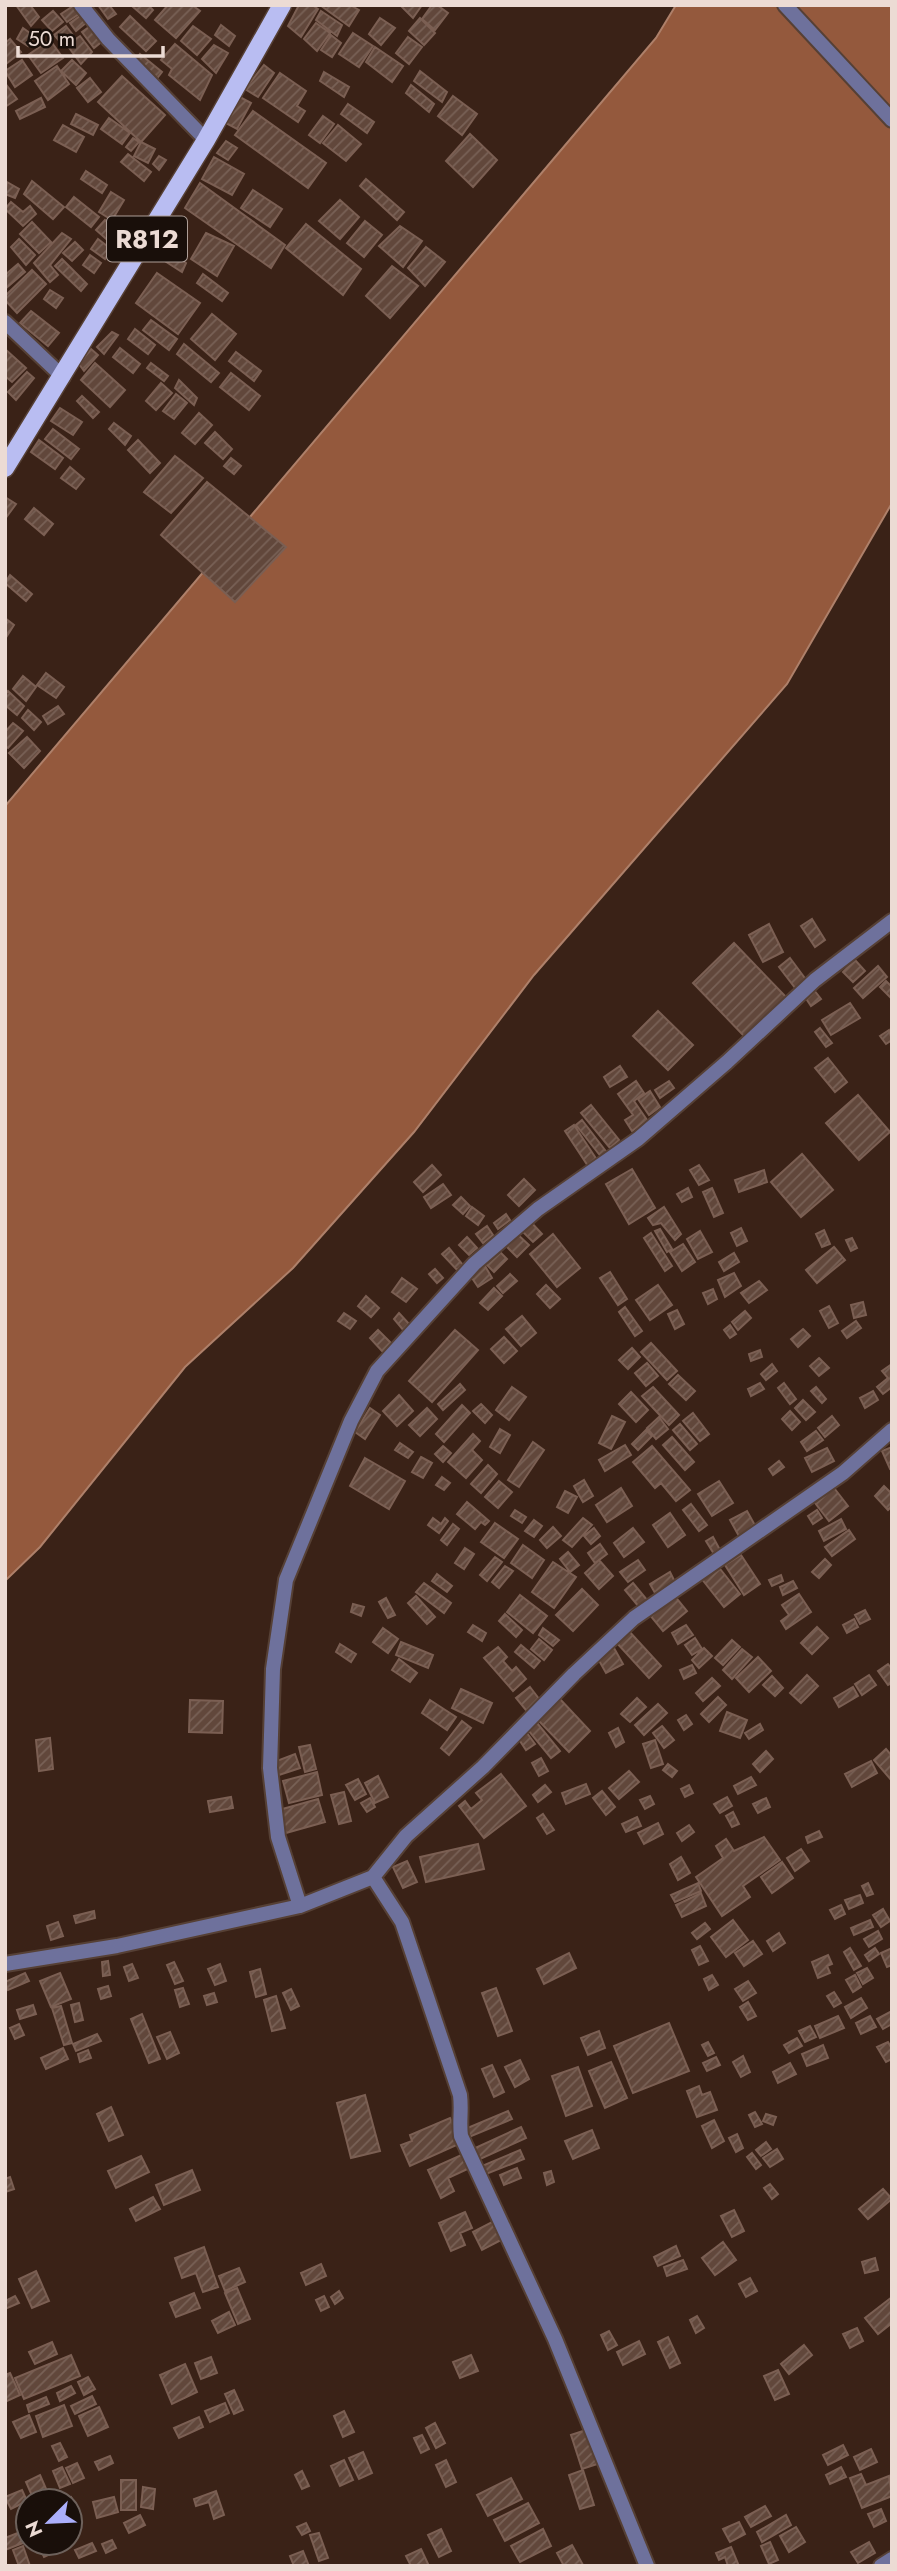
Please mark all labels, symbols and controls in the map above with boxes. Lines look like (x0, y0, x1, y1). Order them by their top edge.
scale bar (18, 14, 163, 58)
text: 50 m (28, 24, 75, 54)
road number: R812 (107, 216, 187, 262)
north arrow (14, 2487, 84, 2557)
text: N (19, 2516, 49, 2541)

